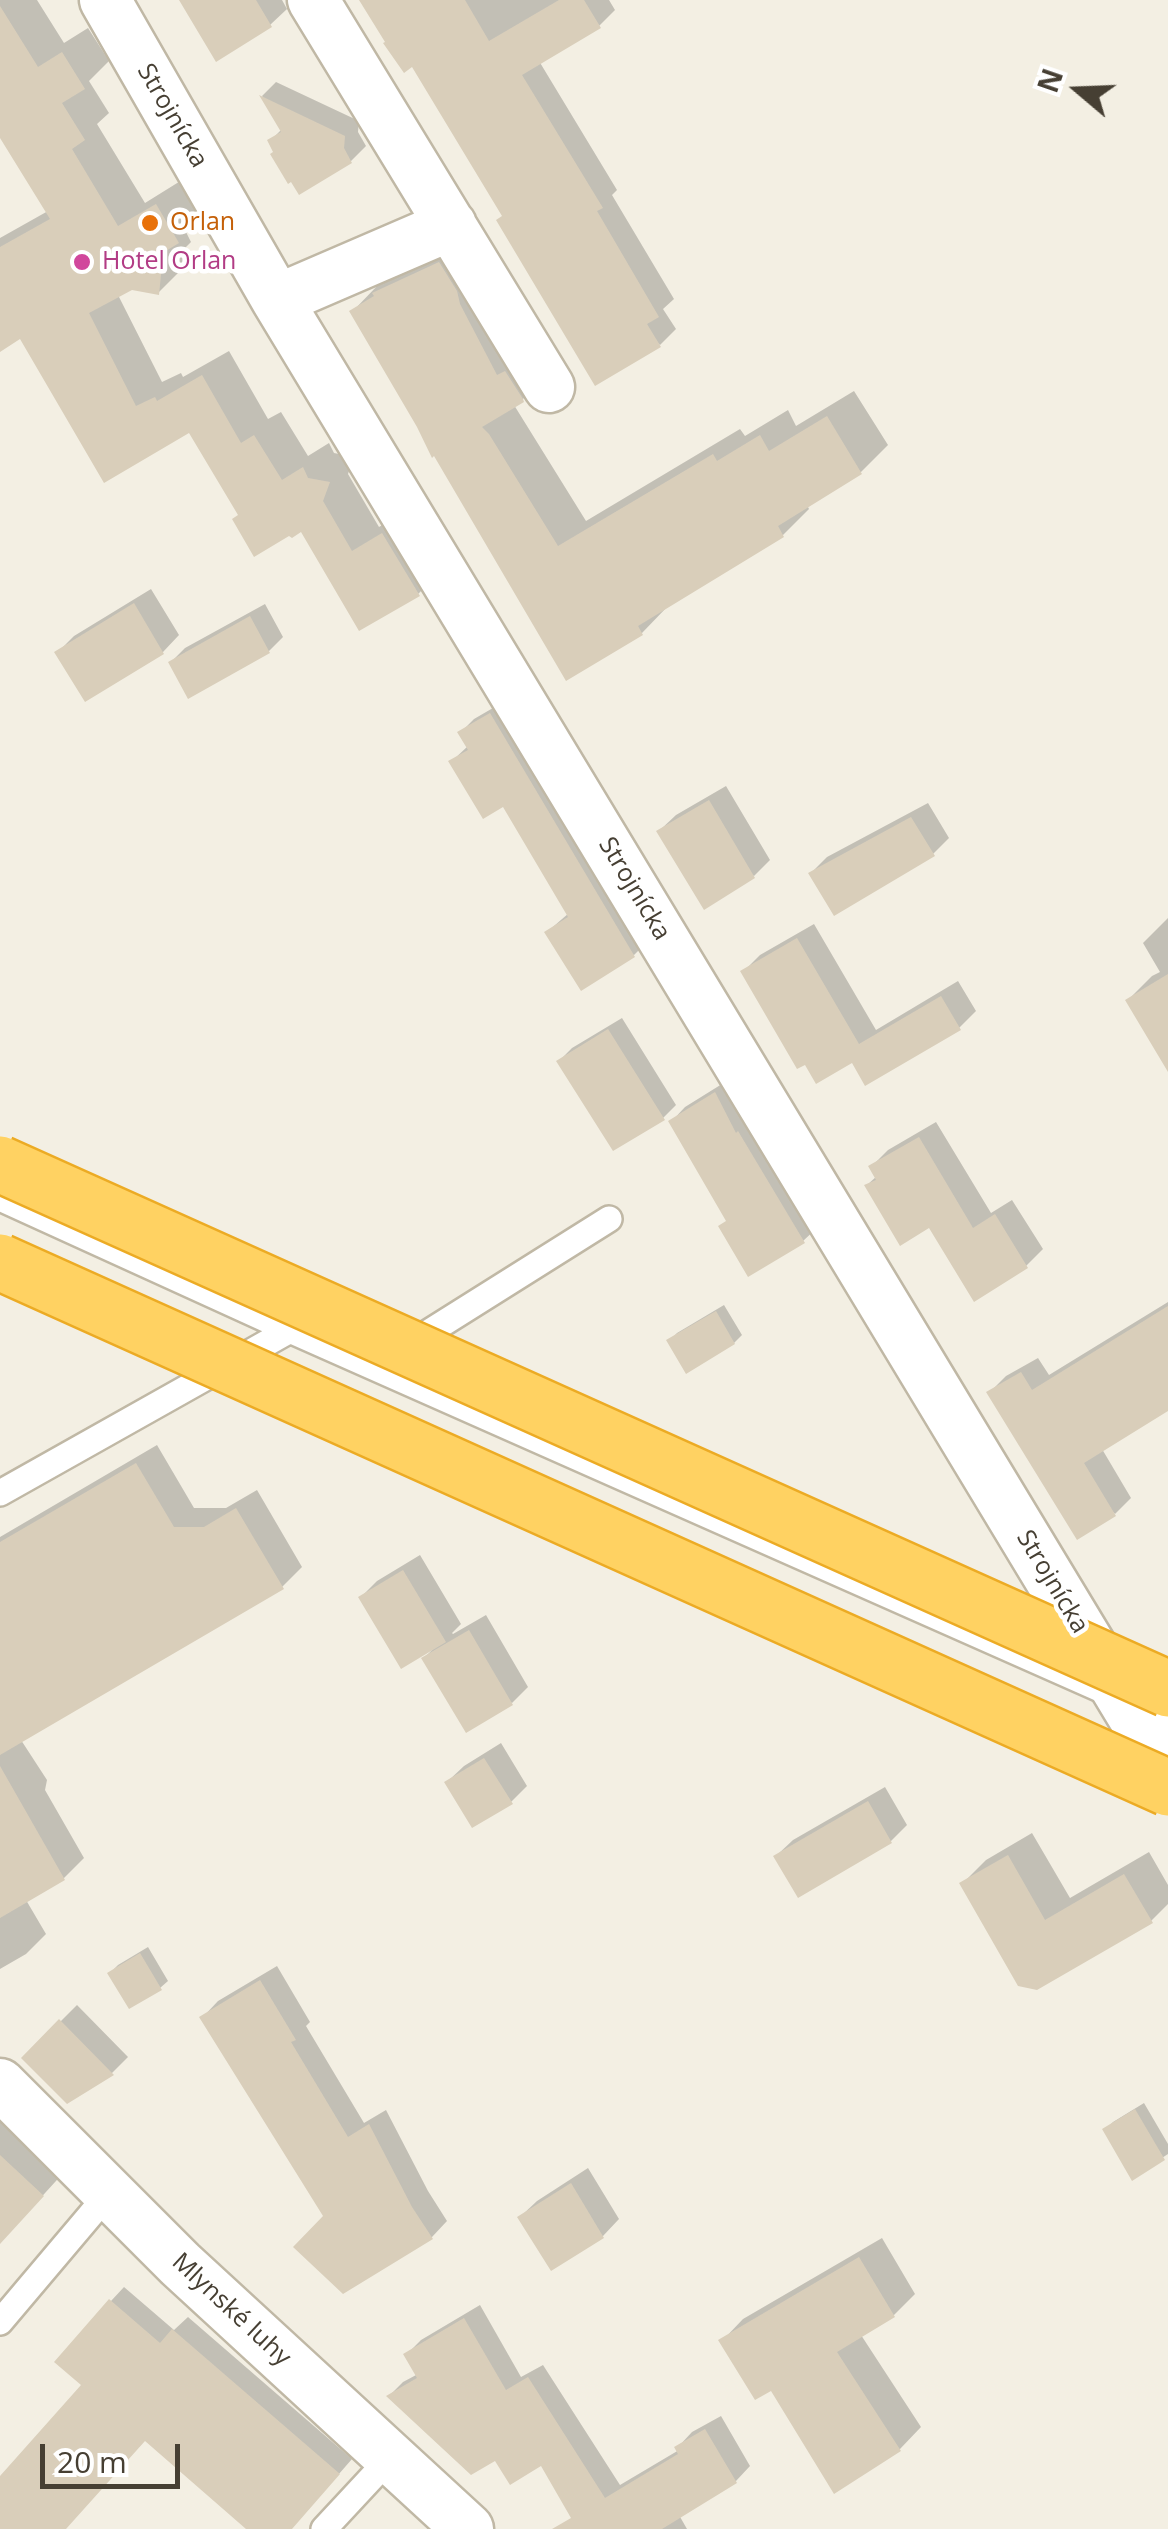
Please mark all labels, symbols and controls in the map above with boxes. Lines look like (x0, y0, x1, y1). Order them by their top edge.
north arrow (1028, 40, 1128, 140)
street label: Strojnícka (130, 59, 214, 173)
text: N (1028, 63, 1071, 97)
place label: Orlan (170, 208, 235, 238)
marker: Orlan (139, 212, 161, 234)
place label: Hotel Orlan (102, 247, 236, 277)
marker: Hotel Orlan (71, 251, 93, 273)
street label: Strojnícka (592, 832, 676, 946)
street label: Strojnícka (1010, 1525, 1094, 1639)
street label: Mlynské luhy (165, 2247, 297, 2373)
scale bar (45, 2424, 185, 2486)
text: 20 m (57, 2441, 127, 2482)

